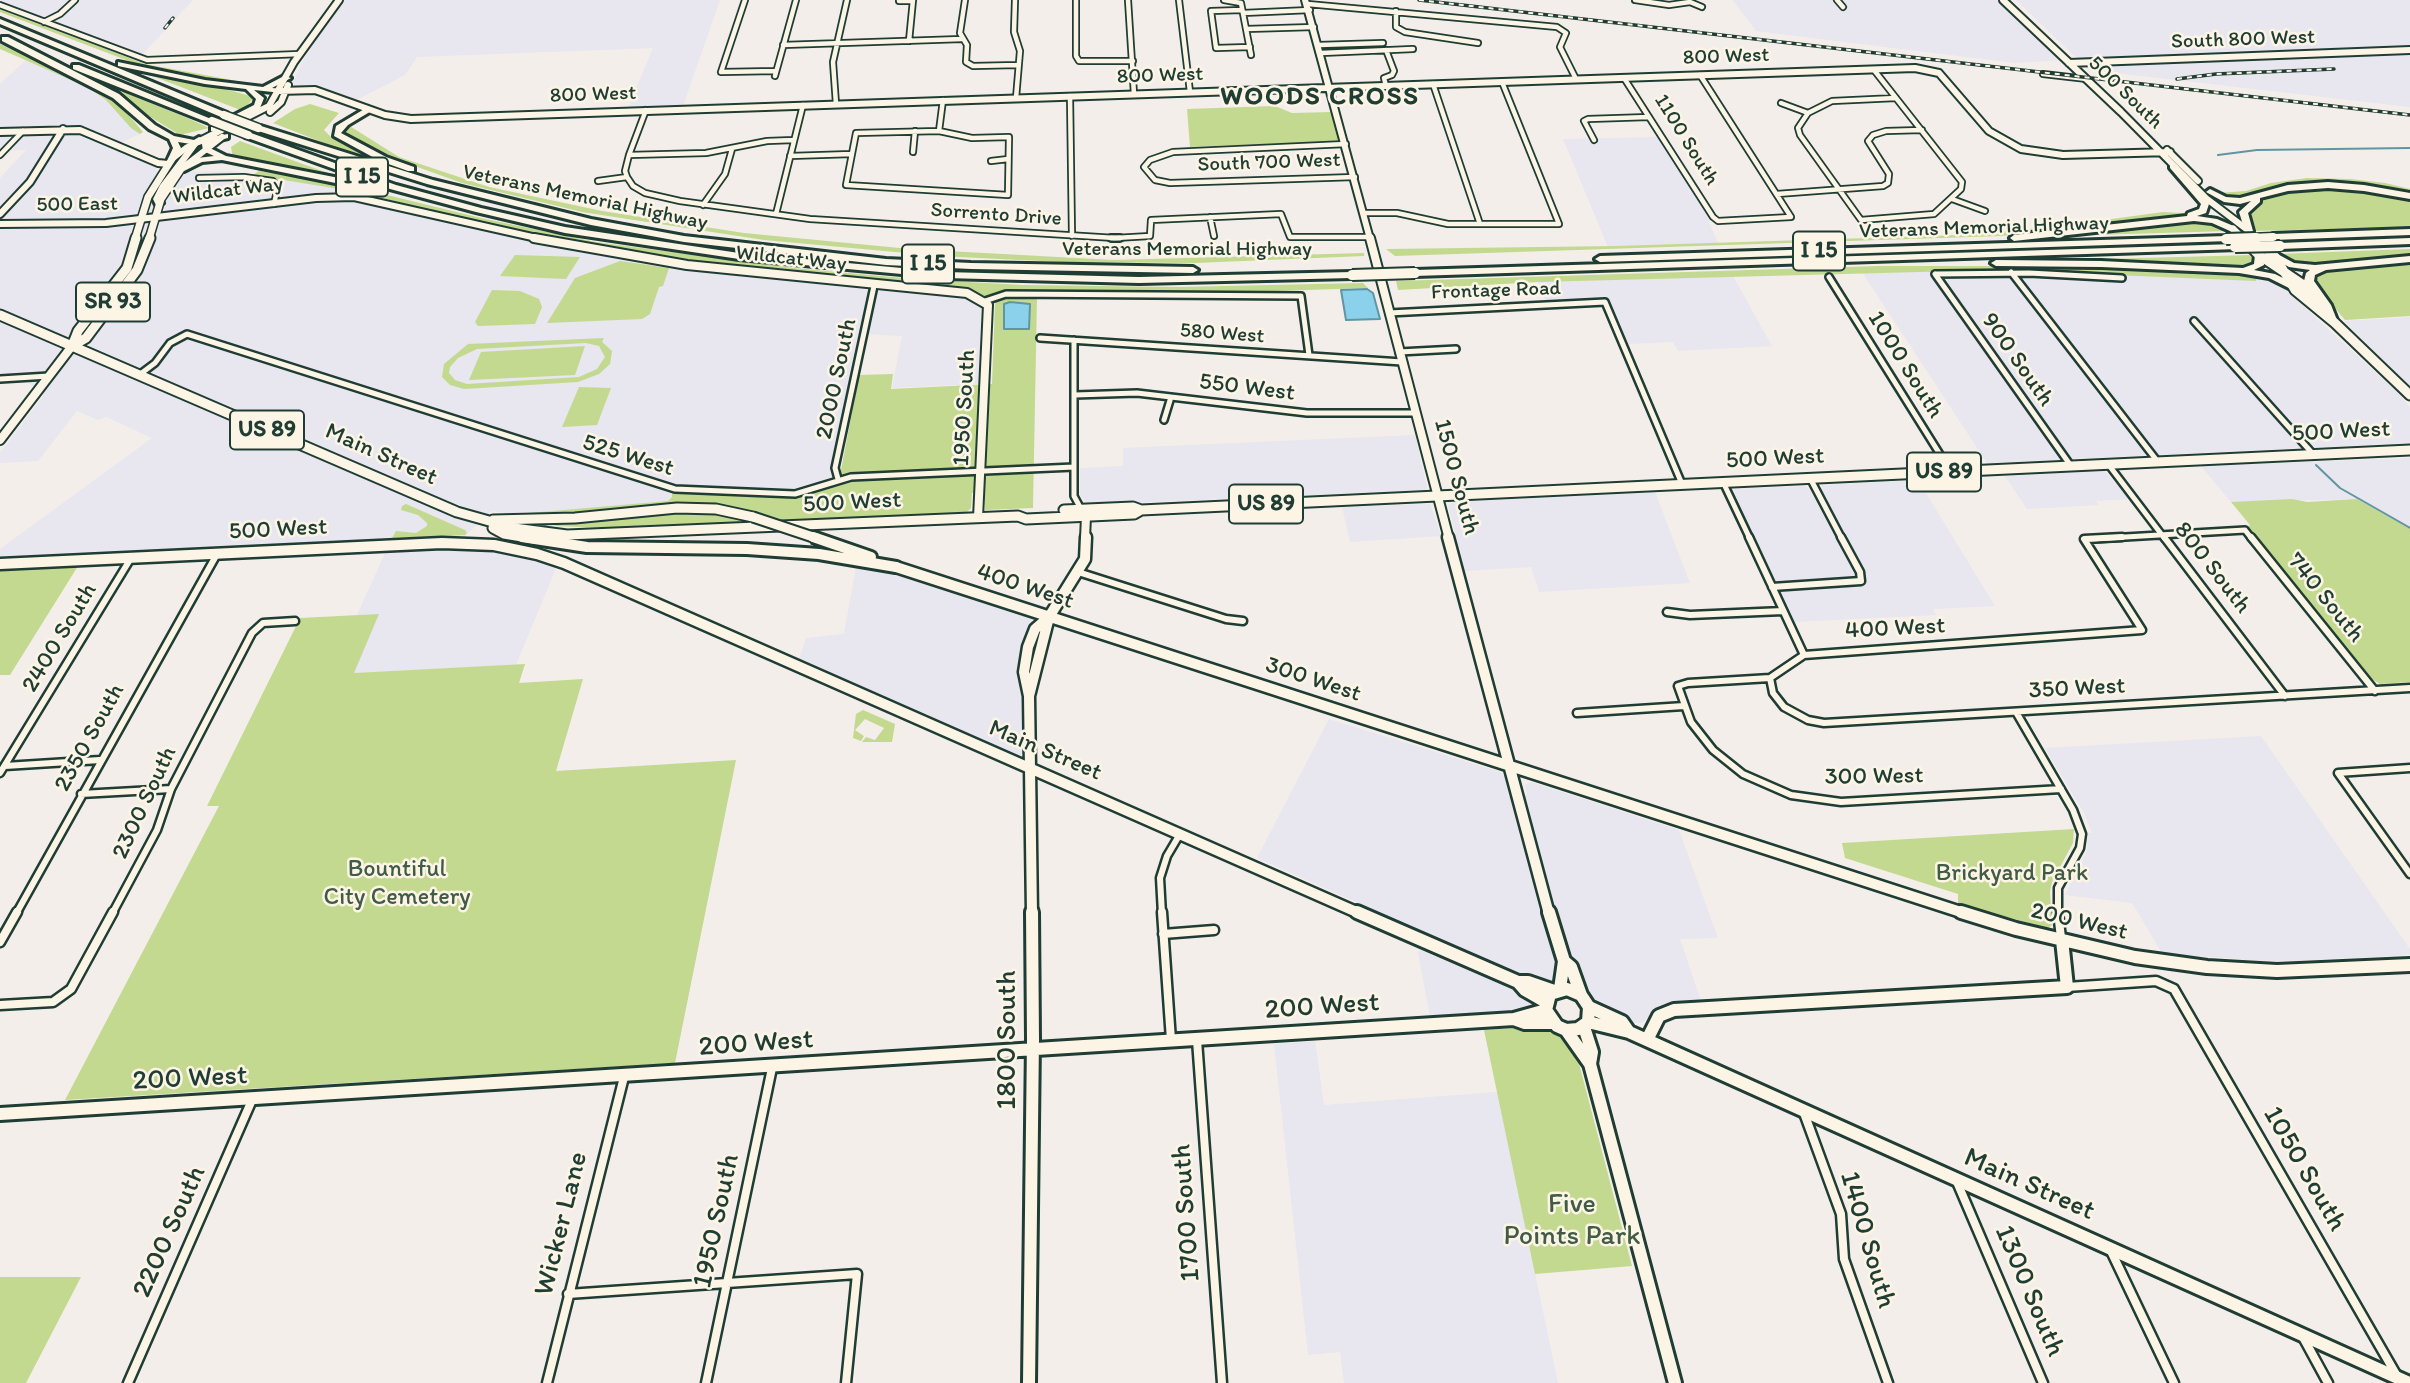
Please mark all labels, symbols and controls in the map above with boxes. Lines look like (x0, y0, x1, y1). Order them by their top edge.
street label: South 800 West (2171, 25, 2315, 55)
street label: 800 West (1682, 43, 1770, 71)
street label: 500 South (2082, 51, 2168, 135)
street label: 800 West (1116, 62, 1204, 90)
street label: 800 West (549, 81, 637, 109)
district label: WOODS CROSS (1222, 81, 1418, 113)
street label: 1100 South (1648, 90, 1724, 190)
street label: South 700 West (1197, 148, 1341, 178)
road number: I 15 (336, 158, 388, 196)
street label: Veterans Memorial Highway (460, 160, 710, 236)
street label: Wildcat Way (171, 172, 285, 210)
street label: 500 East (36, 192, 118, 218)
street label: Sorrento Drive (930, 198, 1062, 232)
street label: Veterans Memorial Highway (1859, 211, 2109, 245)
road number: I 15 (1793, 232, 1845, 270)
street label: Veterans Memorial Highway (1062, 237, 1312, 263)
street label: Wildcat Way (734, 241, 848, 277)
road number: I 15 (902, 244, 954, 284)
street label: Frontage Road (1431, 276, 1561, 306)
road number: SR 93 (76, 282, 150, 322)
street label: 1000 South (1861, 306, 1949, 424)
street label: 900 South (1974, 308, 2060, 412)
street label: 2000 South (810, 316, 864, 442)
street label: 580 West (1179, 318, 1265, 350)
street label: 1950 South (948, 349, 982, 467)
street label: 550 West (1198, 368, 1296, 408)
road number: US 89 (230, 410, 304, 450)
street label: 500 West (2291, 415, 2391, 449)
street label: 1500 South (1427, 416, 1485, 538)
street label: Main Street (320, 417, 442, 493)
street label: 525 West (579, 428, 677, 484)
street label: 500 West (1725, 442, 1825, 476)
road number: US 89 (1907, 452, 1981, 492)
road number: US 89 (1229, 484, 1303, 524)
street label: 500 West (802, 486, 902, 520)
street label: 500 West (228, 513, 328, 547)
street label: 800 South (2167, 516, 2257, 620)
street label: 740 South (2280, 547, 2370, 649)
street label: 400 West (973, 558, 1077, 616)
street label: 2400 South (16, 578, 104, 698)
street label: 400 West (1844, 612, 1946, 646)
street label: 300 West (1262, 651, 1364, 709)
street label: 350 West (2028, 672, 2126, 706)
street label: 2350 South (49, 679, 131, 797)
street label: Main Street (984, 714, 1106, 788)
street label: 2300 South (106, 742, 184, 864)
street label: 300 West (1824, 762, 1924, 792)
park label: Bountiful City Cemetery (323, 856, 471, 912)
park label: Brickyard Park (1936, 860, 2088, 888)
street label: 200 West (2028, 897, 2130, 947)
street label: 1800 South (991, 970, 1025, 1110)
street label: 200 West (1264, 986, 1380, 1028)
street label: 200 West (698, 1023, 814, 1065)
street label: 200 West (132, 1059, 248, 1099)
street label: 1050 South (2255, 1101, 2353, 1237)
street label: Main Street (1958, 1141, 2100, 1229)
street label: 1700 South (1165, 1143, 1209, 1283)
street label: Wicker Lane (528, 1149, 596, 1299)
street label: 1950 South (686, 1151, 748, 1291)
street label: 2200 South (126, 1161, 214, 1303)
street label: 1400 South (1831, 1168, 1903, 1312)
park label: Five Points Park (1504, 1188, 1640, 1254)
street label: 1300 South (1986, 1220, 2072, 1362)

